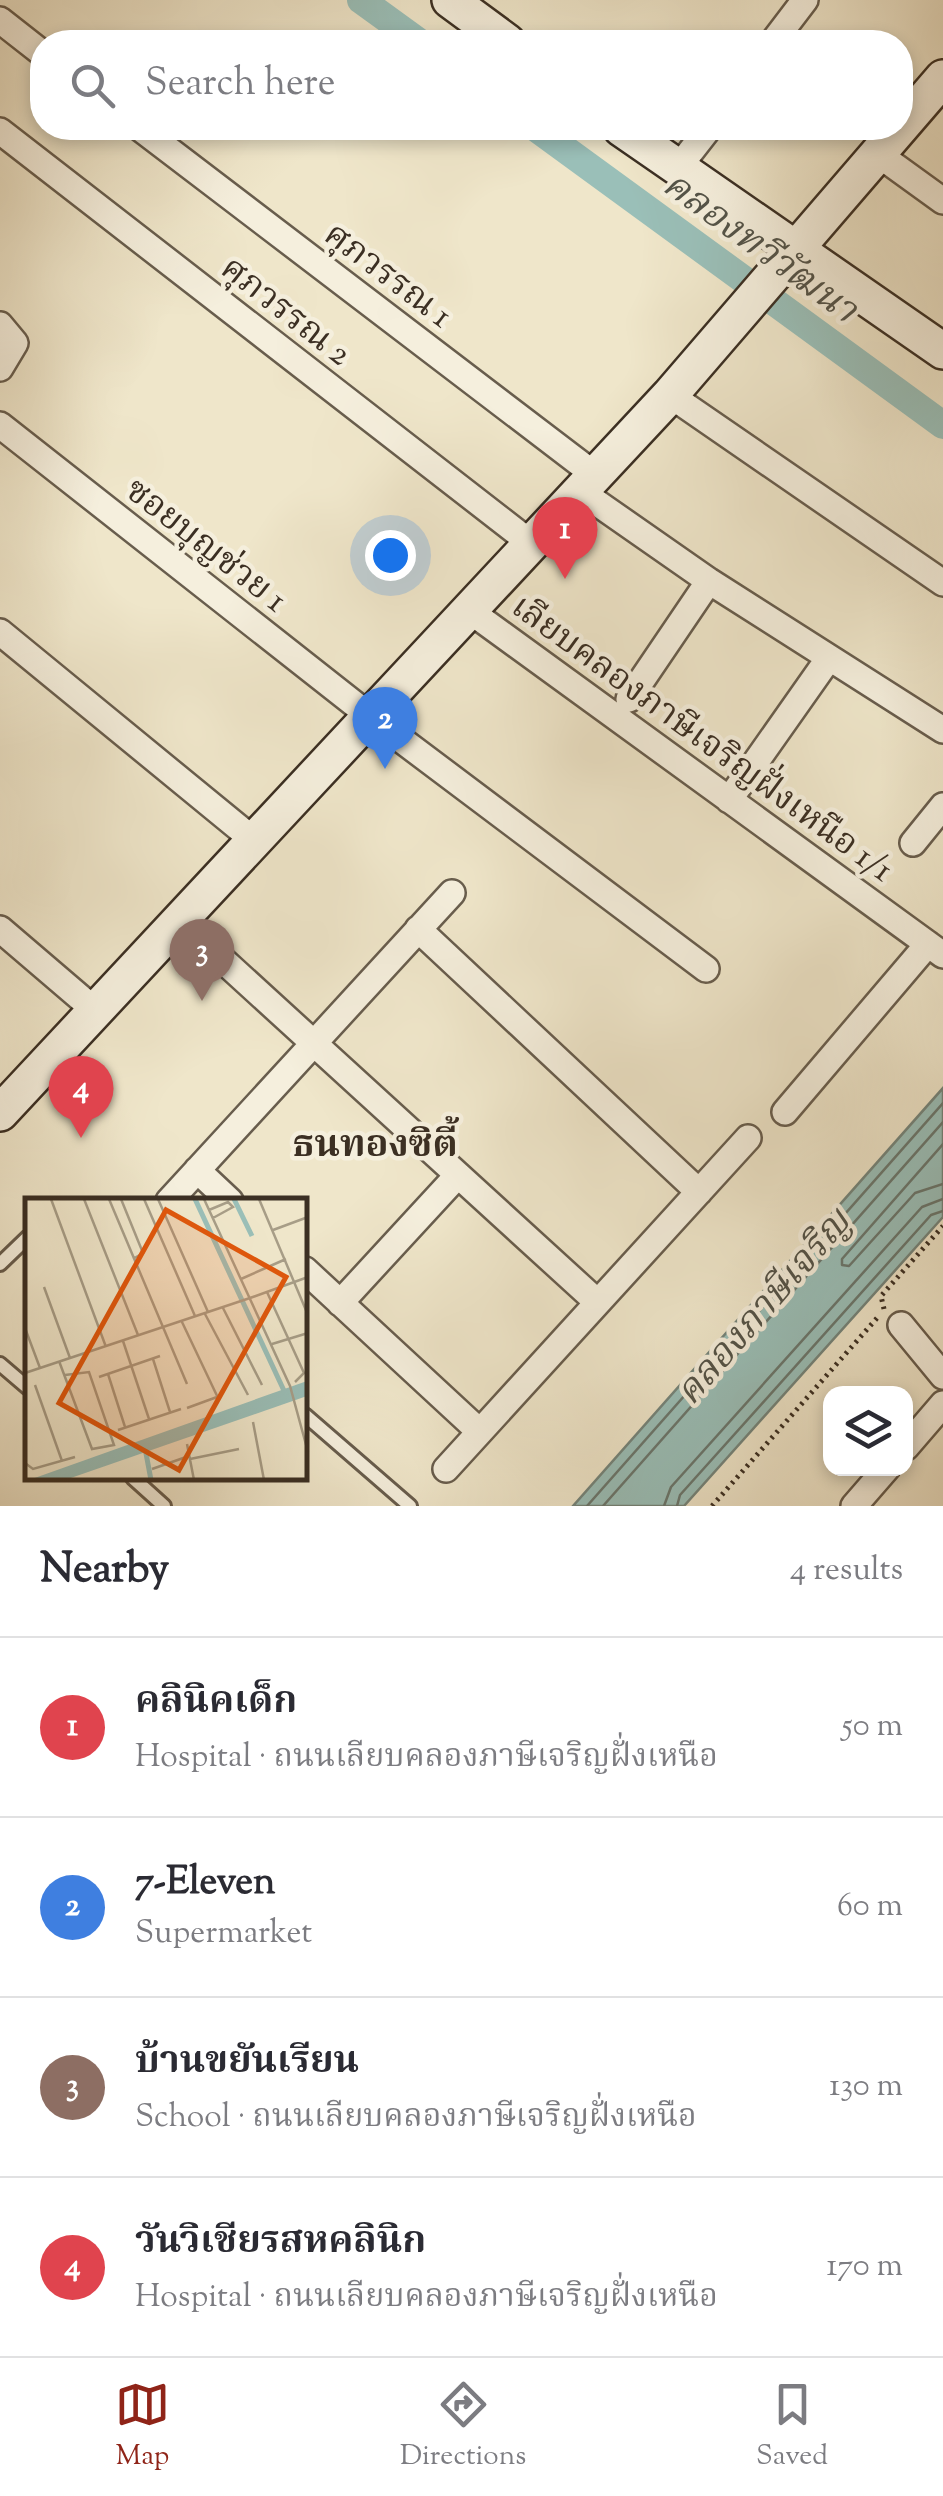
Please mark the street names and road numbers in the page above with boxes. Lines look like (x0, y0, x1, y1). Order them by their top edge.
street label: ศุภวรรณ 1 (312, 211, 462, 342)
street label: ศุภวรรณ 2 (208, 245, 361, 380)
street label: ซอยบุญช่วย 1 (113, 467, 297, 627)
street label: เลียบคลองภาษีเจริญฝั่งเหนือ 1/1 (499, 581, 905, 896)

